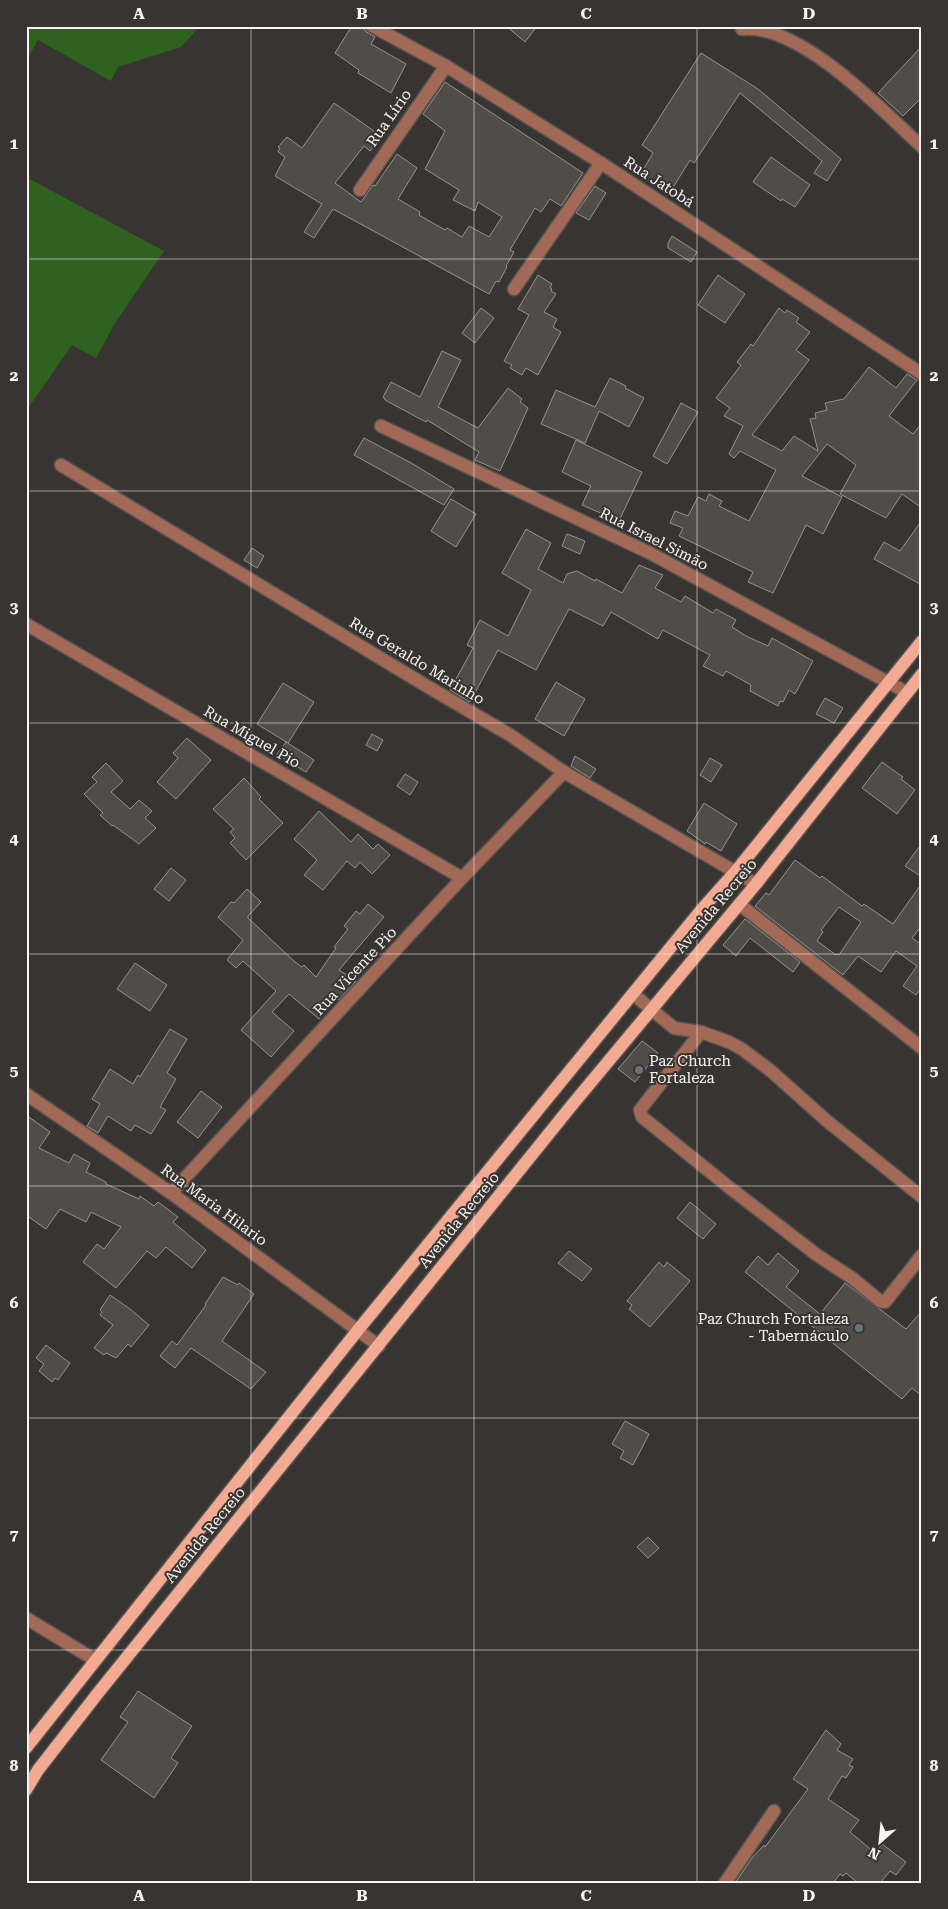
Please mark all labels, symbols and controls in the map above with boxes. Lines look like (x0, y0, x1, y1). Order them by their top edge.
text: A (133, 4, 145, 23)
text: B (356, 4, 368, 23)
text: C (580, 4, 592, 23)
text: D (803, 4, 816, 23)
street label: Rua Lírio (363, 86, 415, 150)
text: 1 (10, 134, 19, 153)
text: 1 (930, 134, 939, 153)
street label: Rua Jatobá (621, 153, 697, 211)
text: 2 (10, 366, 19, 385)
text: 2 (930, 366, 939, 385)
street label: Rua Israel Simão (597, 504, 711, 574)
text: 3 (10, 598, 19, 617)
text: 3 (930, 598, 939, 617)
street label: Rua Geraldo Marinho (346, 613, 488, 709)
street label: Rua Miguel Pio (200, 702, 304, 772)
text: 4 (10, 829, 19, 848)
text: 4 (930, 829, 939, 848)
street label: Avenida Recreio (671, 855, 761, 957)
street label: Rua Vicente Pio (309, 923, 401, 1019)
place label: Paz Church Fortaleza (649, 1052, 731, 1087)
text: 5 (10, 1061, 19, 1080)
text: 5 (930, 1061, 939, 1080)
marker: Paz Church Fortaleza (633, 1064, 645, 1076)
street label: Rua Maria Hilario (157, 1160, 271, 1250)
street label: Avenida Recreio (415, 1169, 503, 1271)
text: 6 (10, 1293, 19, 1312)
text: 6 (930, 1293, 939, 1312)
place label: Paz Church Fortaleza - Tabernáculo (698, 1310, 849, 1345)
marker: Paz Church Fortaleza - Tabernáculo (853, 1322, 865, 1334)
street label: Avenida Recreio (161, 1484, 249, 1586)
text: 7 (10, 1525, 19, 1544)
text: 7 (930, 1525, 939, 1544)
text: 8 (10, 1756, 19, 1775)
text: 8 (930, 1756, 939, 1775)
north arrow (856, 1816, 906, 1866)
text: N (865, 1844, 883, 1863)
text: A (133, 1886, 145, 1905)
text: B (356, 1886, 368, 1905)
text: C (580, 1886, 592, 1905)
text: D (803, 1886, 816, 1905)

